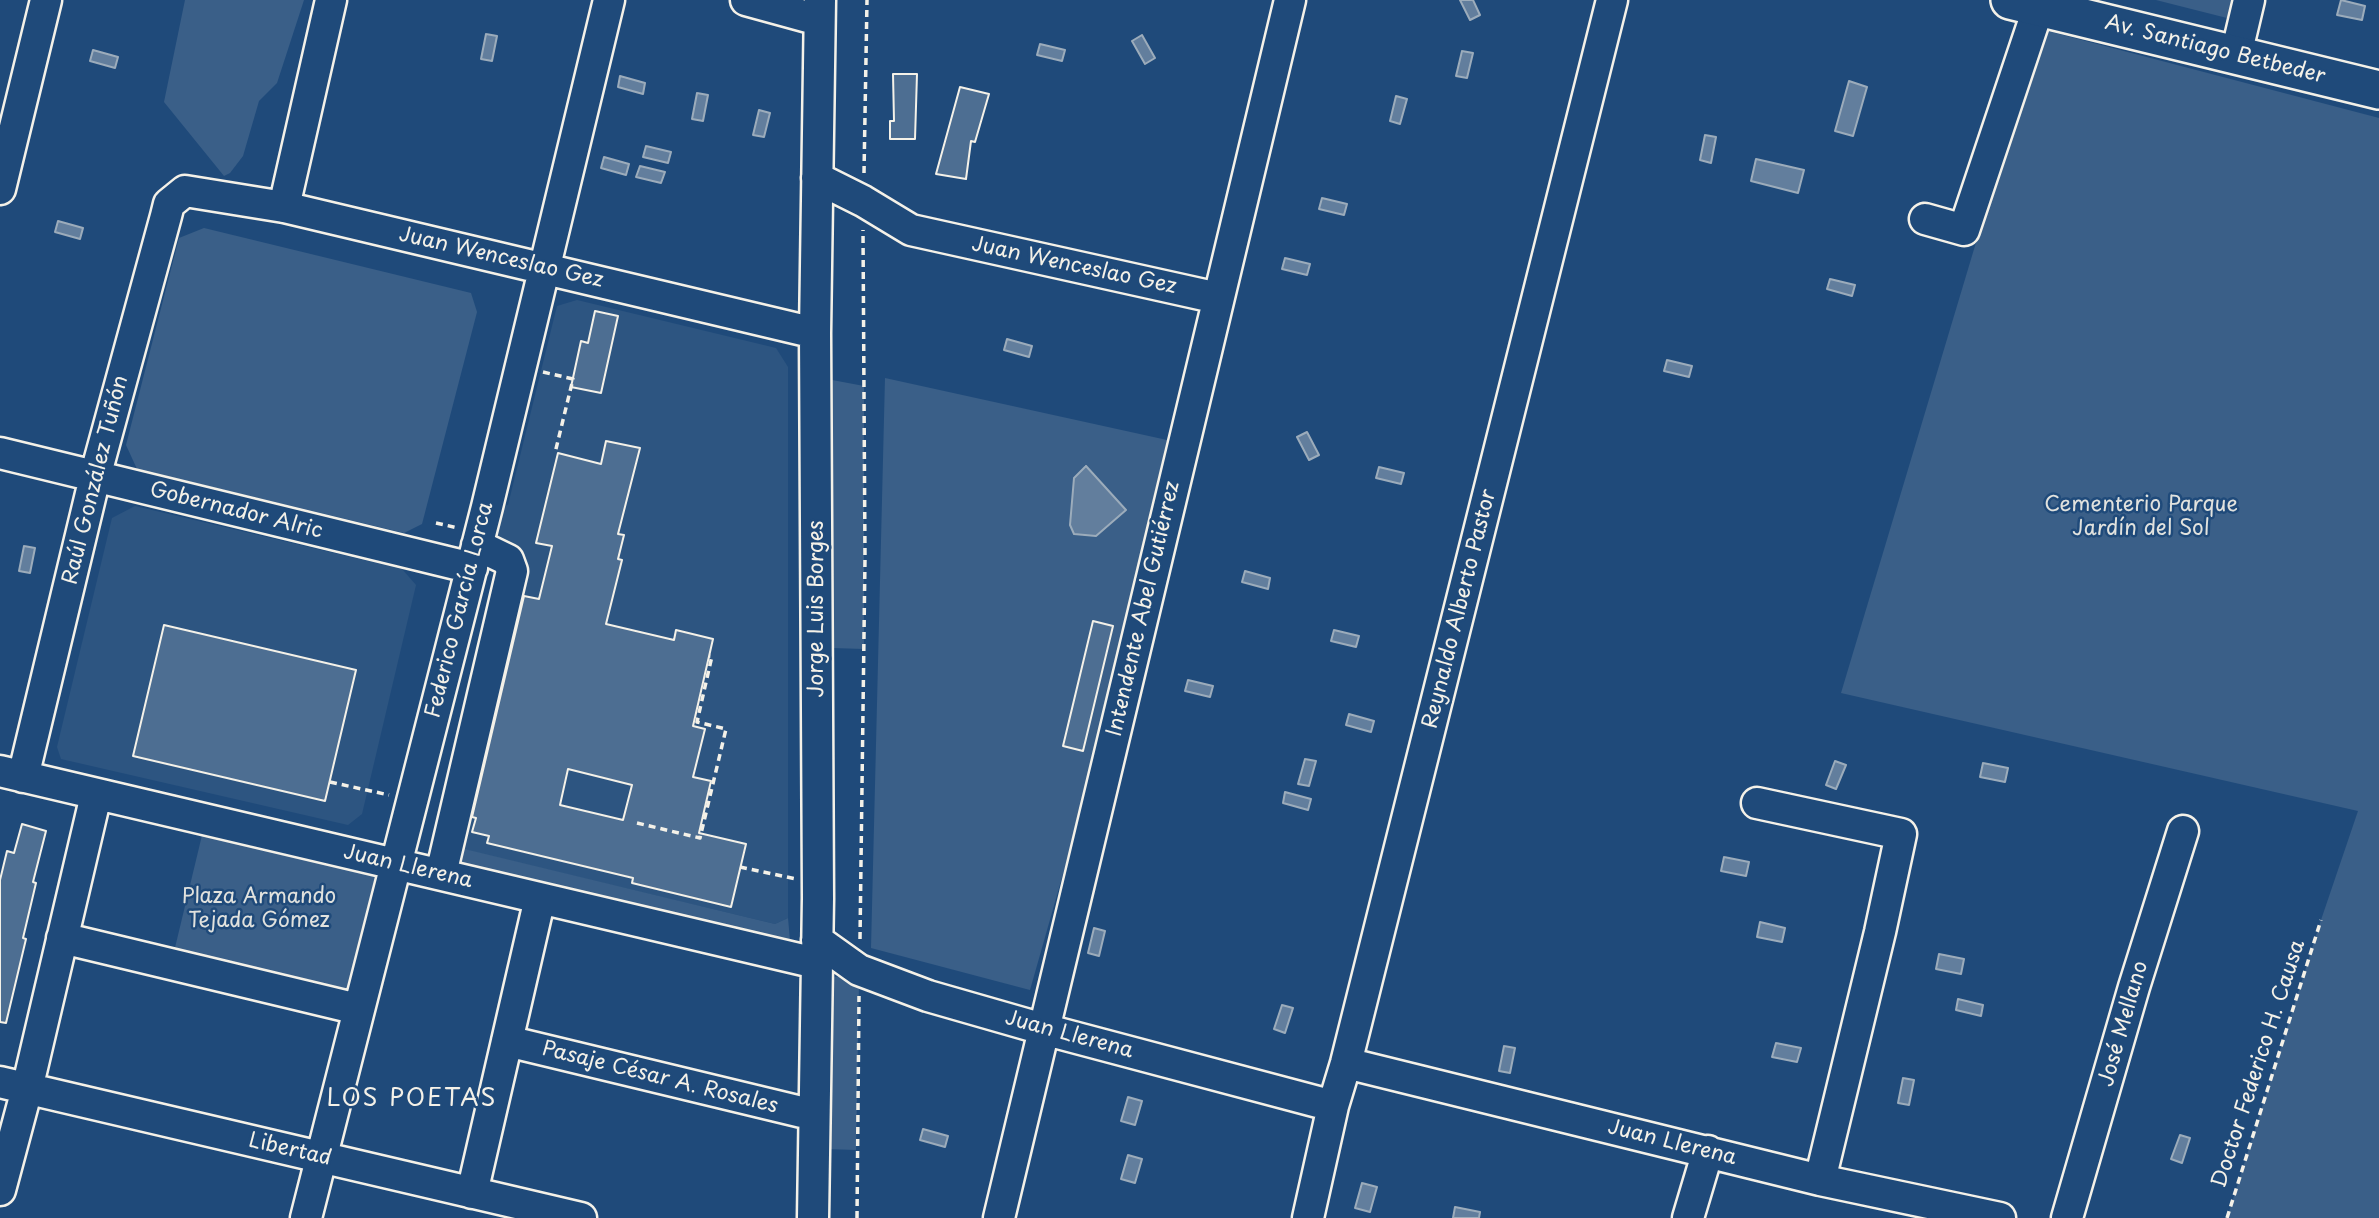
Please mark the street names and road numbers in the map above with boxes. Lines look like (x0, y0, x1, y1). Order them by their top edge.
street label: Av. Santiago Betbeder (2102, 10, 2328, 90)
street label: Juan Wenceslao Gez (397, 222, 605, 294)
street label: Juan Wenceslao Gez (969, 232, 1179, 300)
street label: Raúl González Tuñón (58, 373, 134, 587)
street label: Gobernador Alric (147, 477, 325, 545)
street label: Intendente Abel Gutiérrez (1102, 479, 1186, 739)
street label: Reynaldo Alberto Pastor (1418, 487, 1502, 731)
street label: Federico García Lorca (421, 499, 499, 721)
street label: Jorge Luis Borges (804, 521, 830, 697)
street label: Juan Llerena (341, 840, 475, 894)
street label: Doctor Federico H. Causa (2207, 937, 2311, 1191)
street label: José Mellano (2094, 958, 2154, 1090)
street label: Juan Llerena (1002, 1006, 1136, 1064)
street label: Pasaje César A. Rosales (539, 1036, 781, 1120)
street label: Juan Llerena (1605, 1115, 1739, 1171)
street label: Libertad (246, 1128, 334, 1172)

